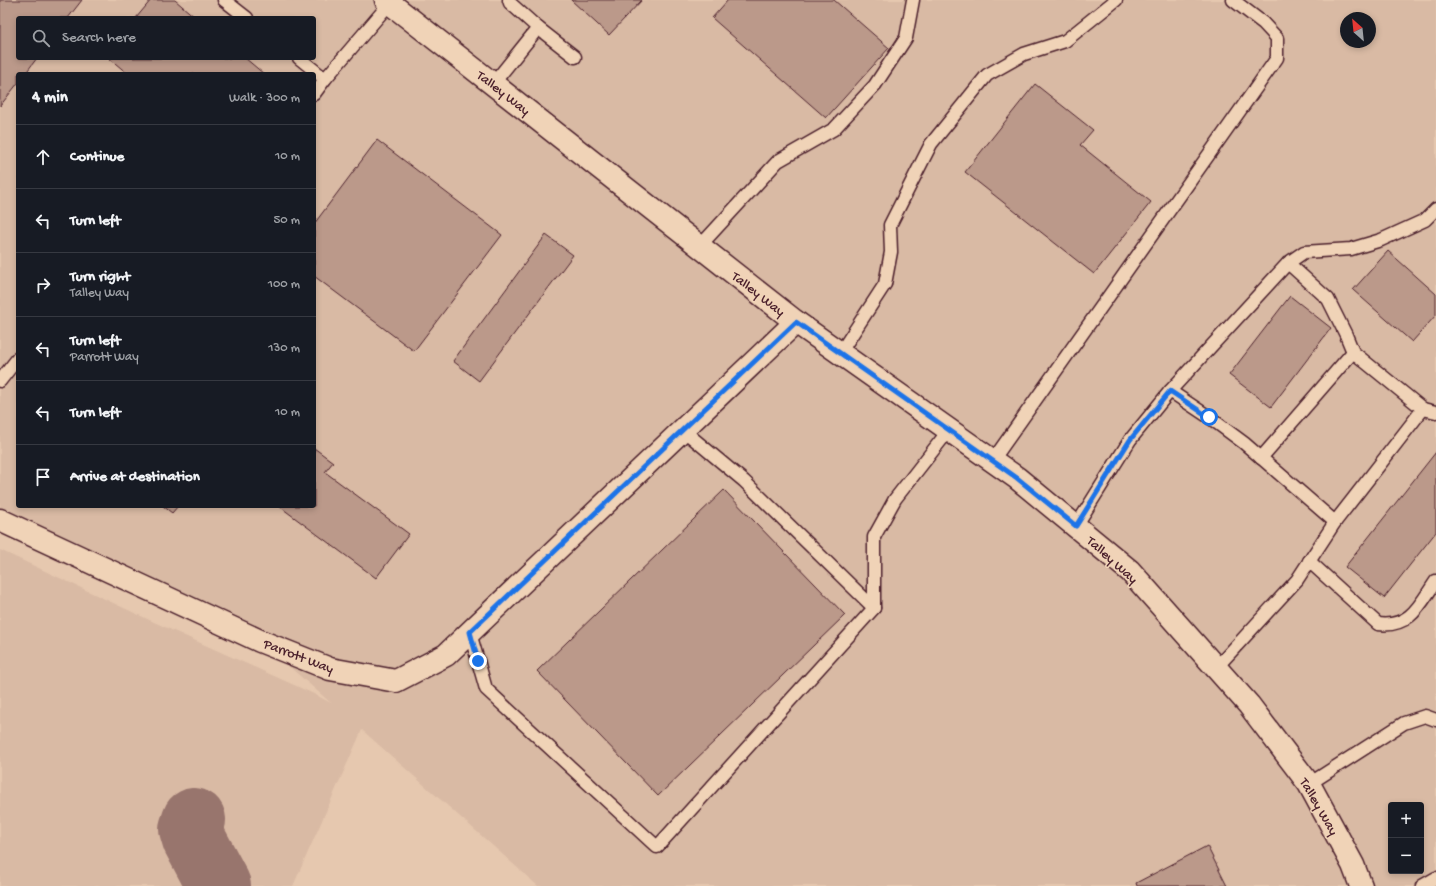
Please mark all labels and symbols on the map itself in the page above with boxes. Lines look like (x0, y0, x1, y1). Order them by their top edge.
north arrow (1340, 12, 1376, 48)
street label: Talley Way (471, 67, 533, 120)
street label: Talley Way (726, 268, 788, 321)
route start (1200, 408, 1218, 426)
street label: Talley Way (1081, 533, 1141, 588)
street label: Parrott Way (260, 636, 336, 679)
route end (469, 652, 487, 670)
street label: Talley Way (1294, 775, 1341, 839)

